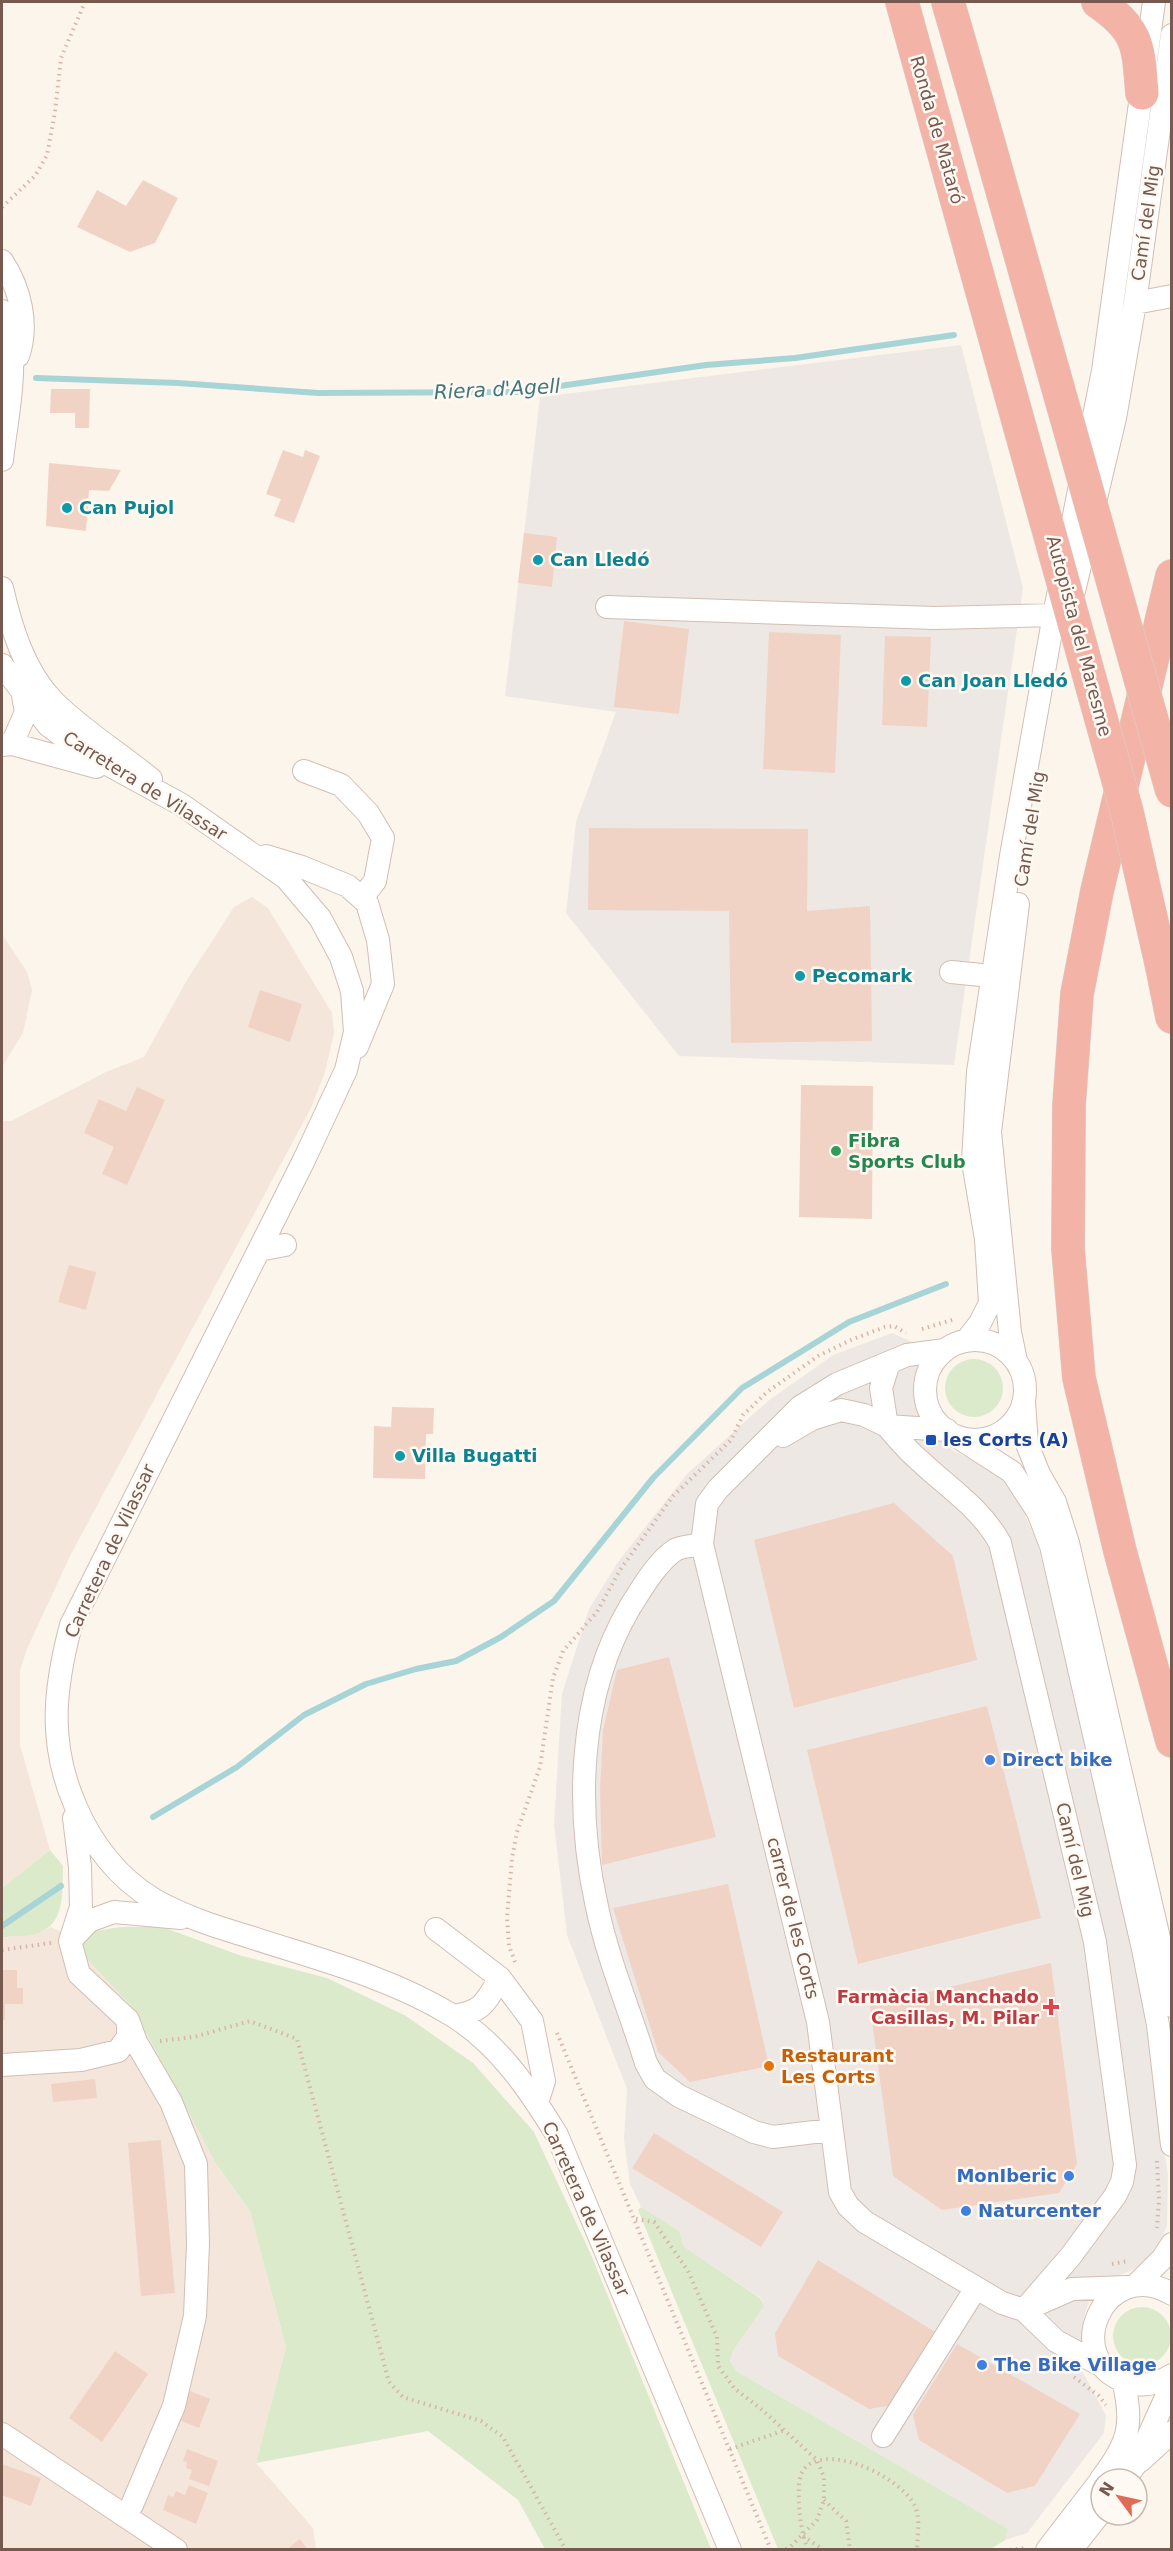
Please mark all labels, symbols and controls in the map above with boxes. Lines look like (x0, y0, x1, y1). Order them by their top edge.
street label: Ronda de Mataró (906, 53, 969, 206)
street label: Camí del Mig (1127, 164, 1164, 282)
water label: Riera d'Agell (433, 374, 561, 404)
place label: Can Pujol (79, 497, 174, 518)
marker: Can Pujol (60, 501, 74, 515)
street label: Autopista del Maresme (1043, 533, 1116, 739)
place label: Can Lledó (550, 549, 650, 570)
marker: Can Lledó (531, 553, 545, 567)
place label: Can Joan Lledó (918, 670, 1068, 691)
marker: Can Joan Lledó (899, 674, 913, 688)
street label: Carretera de Vilassar (59, 726, 232, 845)
street label: Camí del Mig (1010, 769, 1049, 888)
place label: Pecomark (812, 965, 913, 986)
marker: Pecomark (793, 969, 807, 983)
place label: Fibra Sports Club (848, 1130, 966, 1172)
marker: Fibra Sports Club (829, 1144, 843, 1158)
place label: les Corts (A) (943, 1429, 1069, 1450)
marker: les Corts (A) (924, 1433, 938, 1447)
place label: Villa Bugatti (412, 1445, 537, 1466)
marker: Villa Bugatti (393, 1449, 407, 1463)
street label: Carretera de Vilassar (60, 1460, 159, 1641)
place label: Direct bike (1002, 1749, 1113, 1770)
marker: Direct bike (983, 1753, 997, 1767)
street label: Camí del Mig (1052, 1801, 1099, 1919)
street label: carrer de les Corts (763, 1835, 824, 2001)
place label: Farmàcia Manchado Casillas, M. Pilar (837, 1986, 1039, 2028)
marker: Farmàcia Manchado Casillas, M. Pilar (1044, 2000, 1058, 2014)
place label: Restaurant Les Corts (781, 2045, 894, 2087)
marker: Restaurant Les Corts (762, 2059, 776, 2073)
street label: Carretera de Vilassar (538, 2118, 635, 2300)
place label: MonIberic (956, 2165, 1057, 2186)
marker: MonIberic (1062, 2169, 1076, 2183)
place label: Naturcenter (978, 2200, 1101, 2221)
marker: Naturcenter (959, 2204, 973, 2218)
place label: The Bike Village (994, 2354, 1157, 2375)
marker: The Bike Village (975, 2358, 989, 2372)
north arrow (1089, 2467, 1149, 2527)
text: N (1095, 2478, 1118, 2500)

